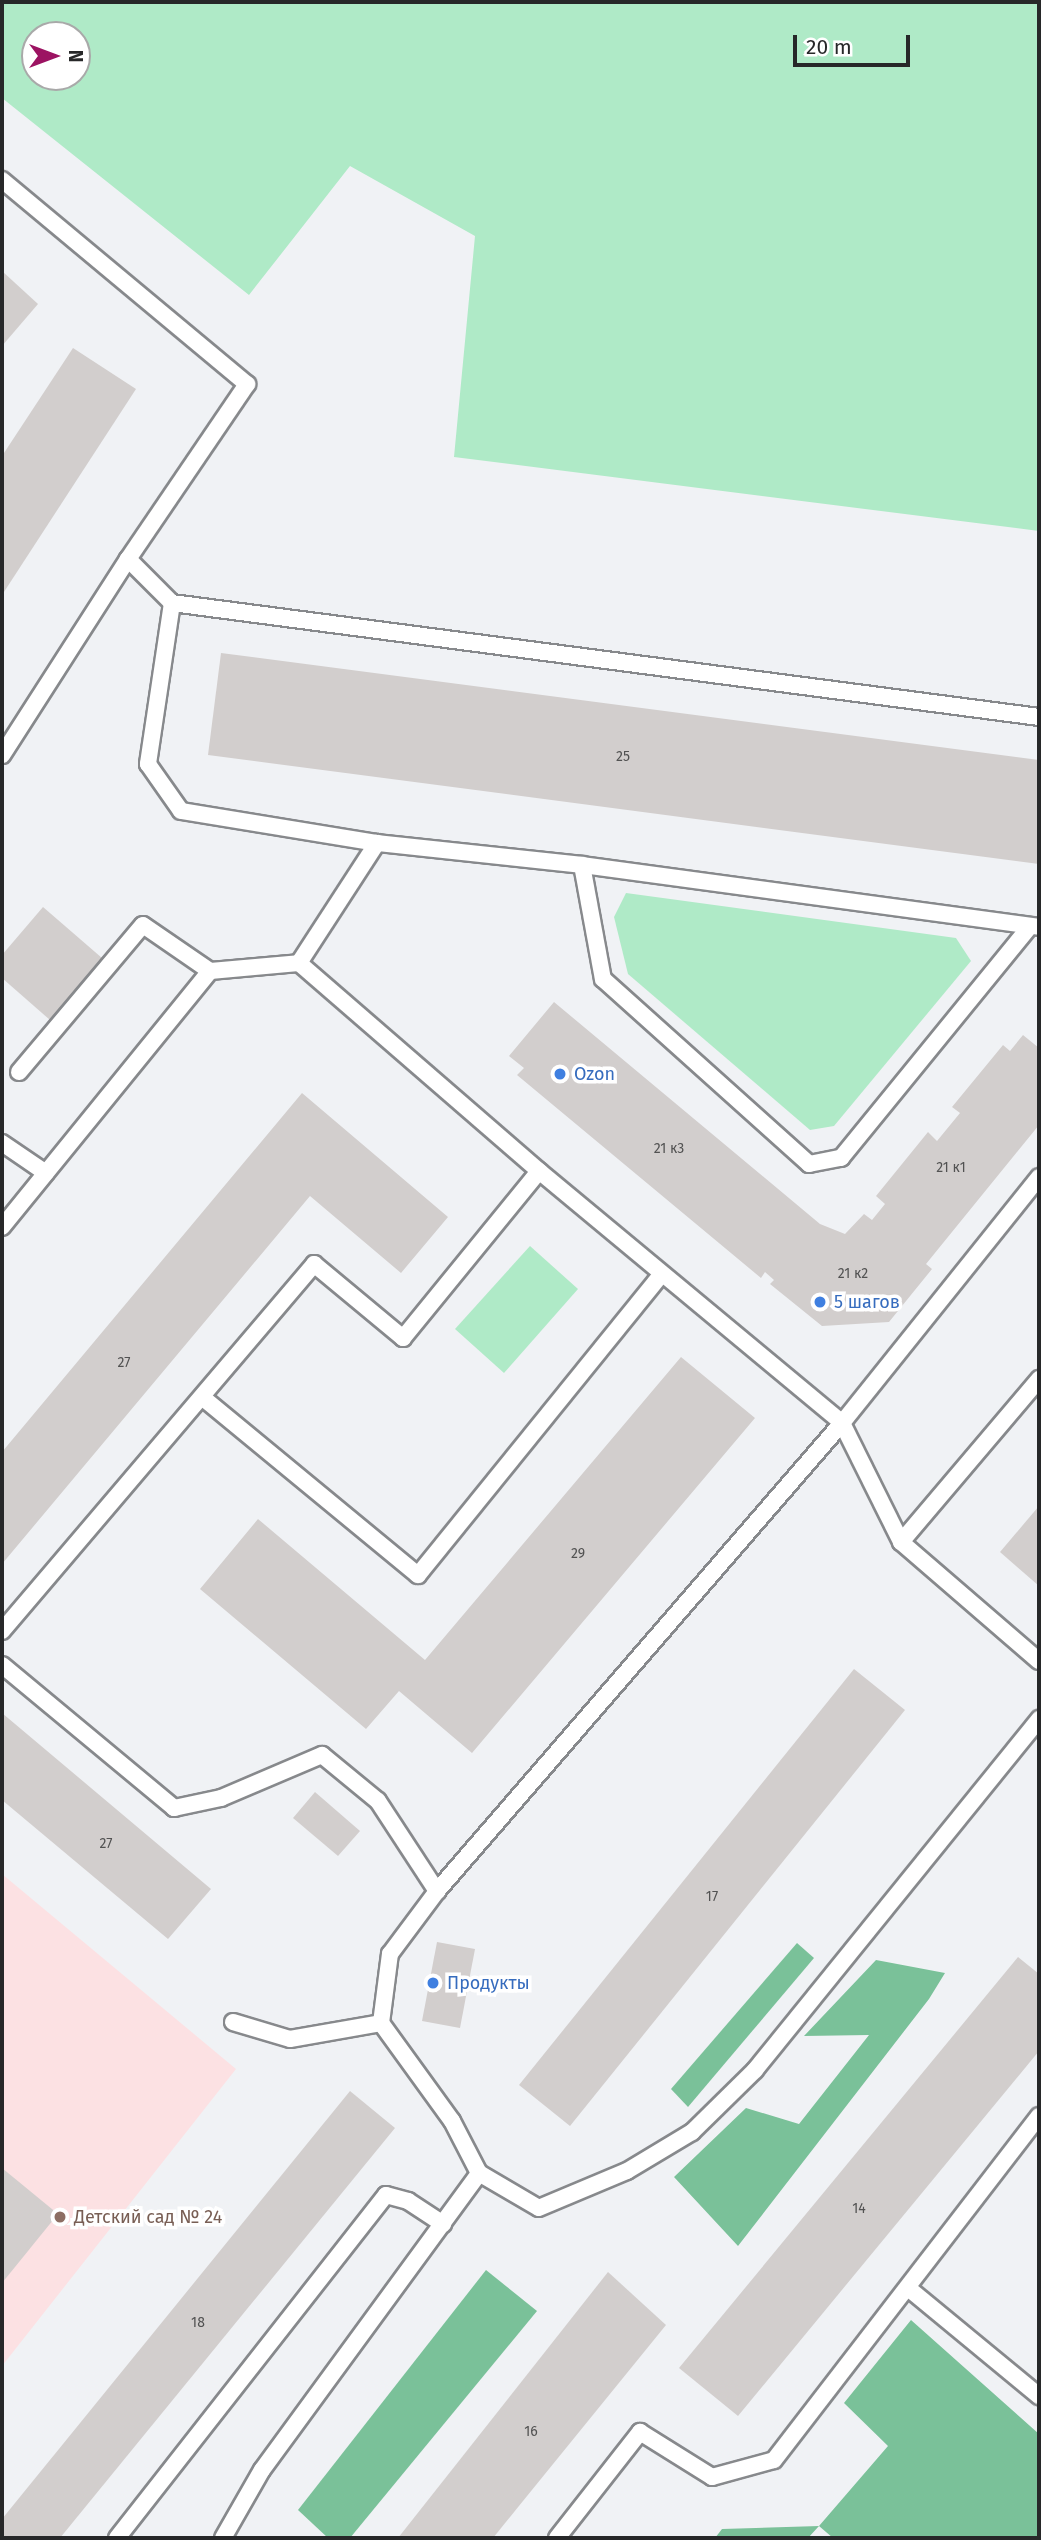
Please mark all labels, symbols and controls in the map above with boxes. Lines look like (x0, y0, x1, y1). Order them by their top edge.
north arrow (21, 21, 91, 91)
scale bar (796, 21, 913, 65)
text: 20 m (806, 34, 852, 60)
text: N (64, 50, 87, 62)
house number: 25 (616, 749, 630, 765)
place label: Ozon (574, 1063, 615, 1085)
marker: Ozon (552, 1066, 568, 1082)
house number: 21 к3 (654, 1141, 684, 1157)
house number: 21 к1 (936, 1160, 966, 1176)
house number: 21 к2 (838, 1266, 868, 1282)
place label: 5 шагов (834, 1291, 900, 1313)
marker: 5 шагов (812, 1294, 828, 1310)
house number: 27 (117, 1355, 131, 1371)
house number: 29 (571, 1546, 585, 1562)
house number: 27 (99, 1836, 113, 1852)
house number: 17 (706, 1889, 718, 1905)
place label: Продукты (447, 1972, 530, 1994)
marker: Продукты (425, 1975, 441, 1991)
house number: 14 (852, 2201, 866, 2217)
place label: Детский сад № 24 (74, 2206, 222, 2228)
marker: Детский сад № 24 (52, 2209, 68, 2225)
house number: 18 (191, 2315, 205, 2331)
house number: 16 (524, 2424, 538, 2440)

